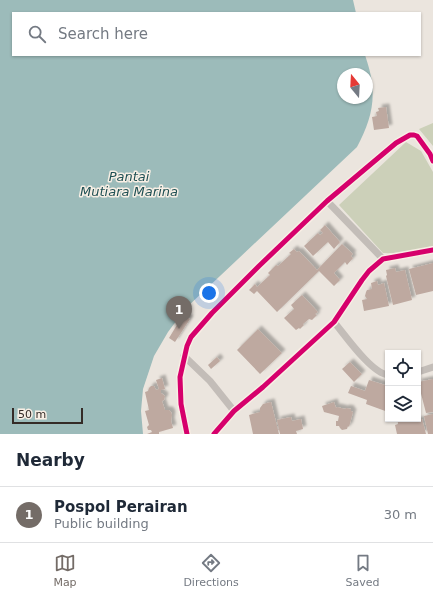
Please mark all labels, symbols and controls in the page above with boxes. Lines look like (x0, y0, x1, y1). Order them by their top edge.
search box (12, 12, 421, 56)
icon: search (26, 23, 48, 45)
text: Search here (58, 25, 148, 43)
north arrow (337, 68, 373, 104)
water label: Pantai Mutiara Marina (80, 169, 178, 199)
your location (199, 283, 219, 303)
pin: 1 (166, 296, 192, 329)
map controls (385, 350, 421, 422)
button: locate (385, 350, 421, 386)
button: layers (385, 386, 421, 422)
scale bar (12, 406, 83, 425)
text: 50 m (18, 408, 46, 421)
text: Nearby (16, 450, 85, 470)
text: Pospol Perairan (54, 498, 188, 516)
text: 1 (24, 507, 34, 522)
text: 30 m (384, 507, 417, 522)
text: Public building (54, 516, 149, 531)
tab: Map (53, 552, 77, 589)
tab: Directions (183, 552, 239, 589)
tab: Saved (346, 552, 380, 589)

